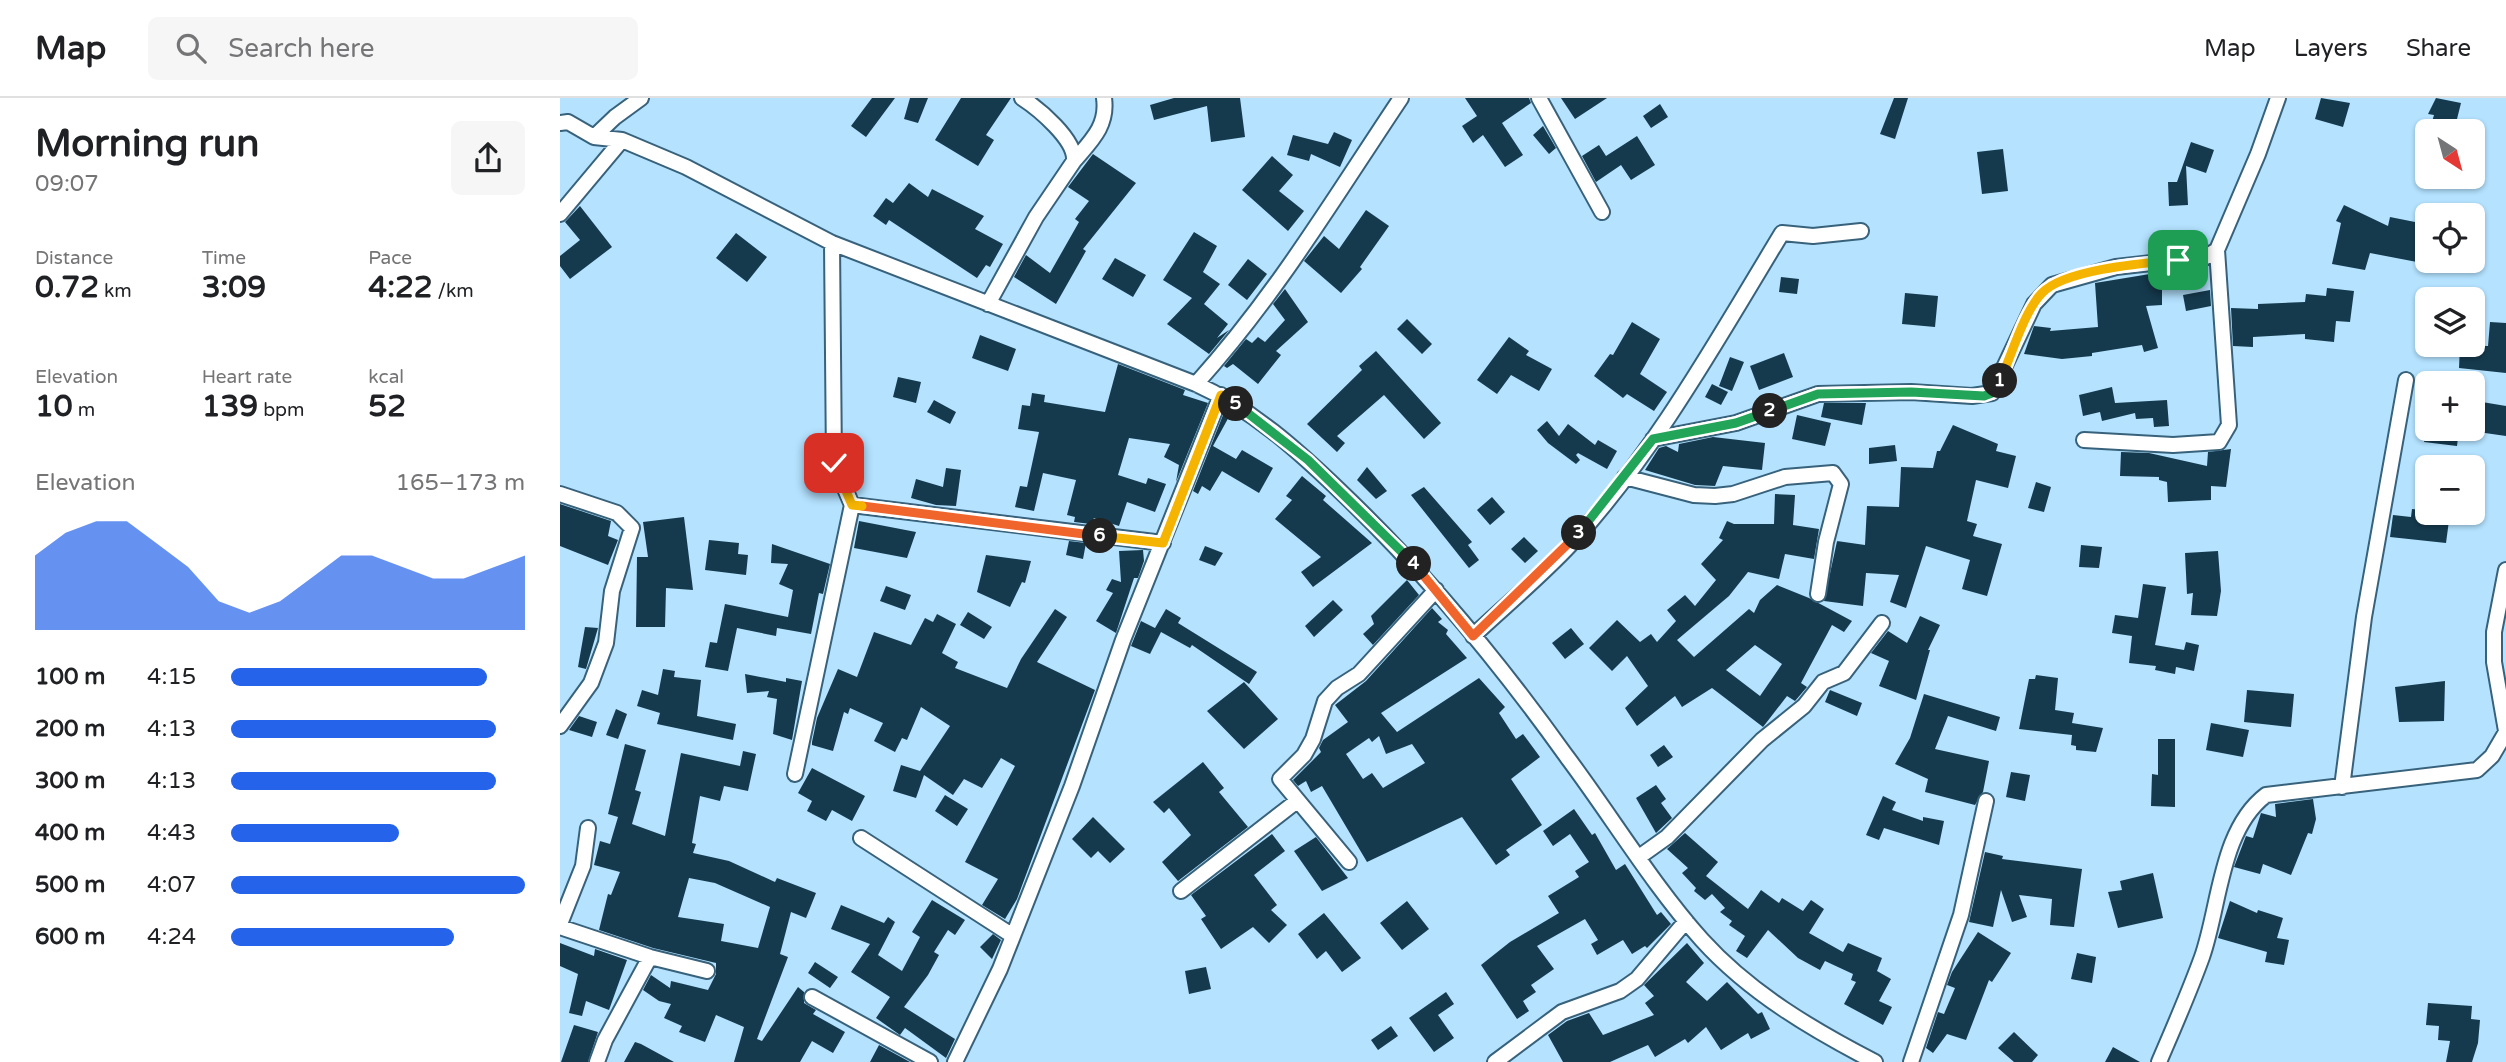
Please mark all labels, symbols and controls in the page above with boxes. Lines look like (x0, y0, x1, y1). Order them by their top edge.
search box (148, 17, 638, 80)
text: Map (35, 29, 106, 68)
icon: search (172, 29, 210, 67)
text: Search here (228, 33, 374, 64)
text: Map (2204, 34, 2256, 63)
text: Layers (2294, 34, 2368, 63)
text: Share (2406, 34, 2471, 63)
north arrow (2415, 119, 2485, 189)
map controls (2415, 119, 2485, 525)
text: Morning run (35, 121, 259, 167)
button: share (451, 121, 525, 195)
text: 09:07 (35, 170, 99, 198)
button: locate (2415, 203, 2485, 273)
pin (2148, 230, 2208, 290)
icon: arrive (2159, 241, 2197, 279)
text: Distance (35, 247, 113, 269)
text: Time (202, 247, 246, 269)
text: Pace (368, 247, 412, 269)
text: 0.72 (35, 269, 99, 306)
text: 3:09 (202, 269, 266, 306)
text: 4:22 (368, 269, 433, 306)
text: km (99, 280, 132, 302)
text: /km (433, 280, 474, 302)
button: layers (2415, 287, 2485, 357)
pin: 1 (1982, 364, 2018, 398)
text: Elevation (35, 366, 118, 388)
text: Heart rate (202, 366, 292, 388)
text: kcal (368, 366, 404, 388)
text: 1 (1994, 369, 2005, 391)
button: + (2415, 371, 2485, 441)
pin: 5 (1218, 386, 1254, 422)
text: 10 (35, 388, 73, 425)
text: 139 (202, 388, 258, 425)
text: 52 (368, 388, 406, 425)
text: 5 (1230, 392, 1241, 414)
pin: 2 (1752, 394, 1788, 428)
text: m (73, 399, 95, 421)
text: bpm (258, 399, 305, 421)
text: 2 (1764, 399, 1775, 421)
pin (804, 433, 864, 493)
icon: check (815, 444, 853, 482)
button: − (2415, 455, 2485, 525)
text: Elevation (35, 469, 136, 497)
text: 165–173 m (396, 469, 525, 497)
pin: 3 (1562, 516, 1596, 550)
pin: 6 (1082, 518, 1118, 554)
text: 3 (1573, 521, 1584, 543)
text: 6 (1094, 524, 1105, 546)
pin: 4 (1396, 546, 1432, 582)
text: 4 (1408, 552, 1419, 574)
text: 100 m (35, 663, 105, 691)
text: 4:15 (147, 663, 196, 691)
text: 200 m (35, 715, 105, 743)
text: 4:13 (147, 715, 196, 743)
text: 300 m (35, 767, 105, 795)
text: 4:13 (147, 767, 196, 795)
text: 400 m (35, 819, 105, 847)
text: 4:43 (147, 819, 196, 847)
text: 500 m (35, 871, 105, 899)
text: 4:07 (147, 871, 196, 899)
text: 600 m (35, 923, 105, 951)
text: 4:24 (147, 923, 196, 951)

